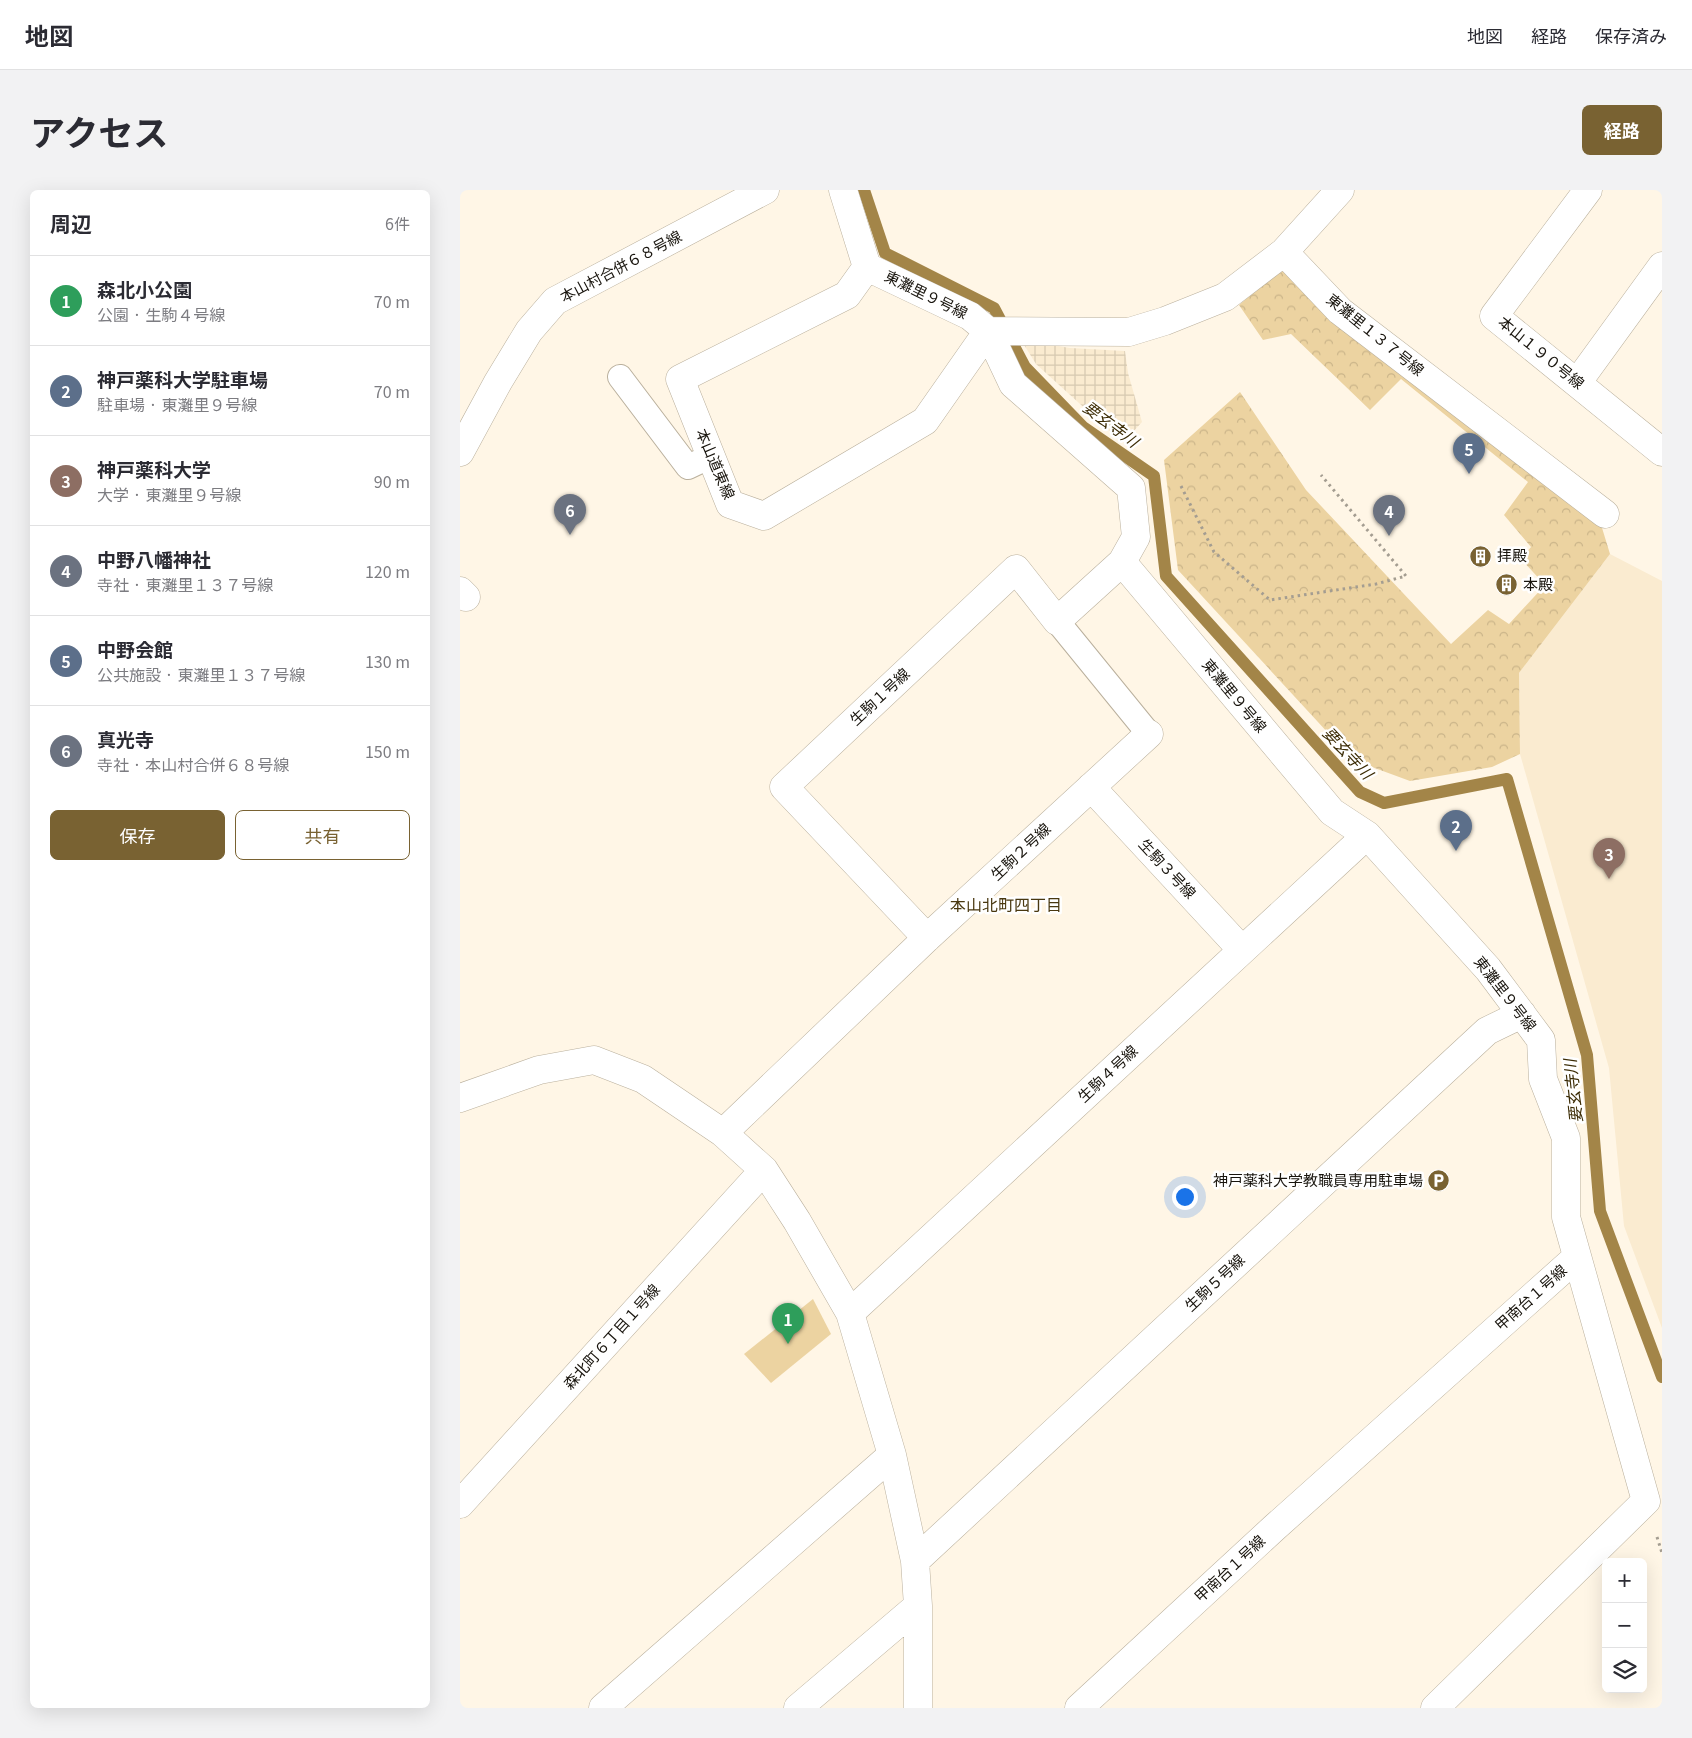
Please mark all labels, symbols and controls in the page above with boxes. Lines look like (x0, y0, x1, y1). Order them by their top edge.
text: 地図 (25, 17, 73, 52)
text: 地図 (1467, 22, 1503, 48)
text: 経路 (1531, 22, 1567, 48)
text: 保存済み (1595, 22, 1667, 48)
text: アクセス (30, 105, 168, 156)
button: 経路 (1582, 105, 1662, 155)
text: 周辺 (50, 208, 92, 238)
text: 6件 (385, 211, 410, 235)
street label: 本山村合併６８号線 (556, 225, 685, 307)
street label: 東灘里９号線 (882, 264, 972, 323)
text: 森北小公園 (97, 275, 192, 302)
street label: 東灘里１３７号線 (1323, 288, 1429, 380)
text: 1 (61, 289, 71, 313)
text: 70 m (374, 289, 410, 313)
text: 公園 · 生駒４号線 (97, 302, 225, 326)
street label: 本山１９０号線 (1495, 311, 1589, 393)
text: 神戸薬科大学駐車場 (97, 365, 268, 392)
text: 2 (61, 379, 71, 403)
text: 70 m (374, 379, 410, 403)
text: 駐車場 · 東灘里９号線 (97, 392, 257, 416)
water label: 要玄寺川 (1079, 394, 1146, 453)
street label: 本山道東線 (692, 425, 741, 502)
pin: 5 (1453, 433, 1485, 474)
text: 神戸薬科大学 (97, 455, 211, 482)
text: 3 (61, 469, 71, 493)
text: 90 m (374, 469, 410, 493)
text: 大学 · 東灘里９号線 (97, 482, 241, 506)
pin: 6 (554, 494, 586, 535)
pin: 4 (1373, 495, 1405, 536)
building icon: 拝殿 (1469, 544, 1493, 568)
place label: 拝殿 (1497, 544, 1527, 565)
text: 中野八幡神社 (97, 545, 211, 572)
text: 4 (61, 559, 71, 583)
text: 120 m (365, 559, 410, 583)
text: 寺社 · 東灘里１３７号線 (97, 572, 273, 596)
building icon: 本殿 (1495, 573, 1519, 597)
place label: 本殿 (1523, 573, 1553, 594)
text: 中野会館 (97, 635, 173, 662)
text: 5 (61, 649, 71, 673)
text: 130 m (365, 649, 410, 673)
street label: 東灘里９号線 (1198, 654, 1272, 736)
text: 公共施設 · 東灘里１３７号線 (97, 662, 305, 686)
street label: 生駒１号線 (844, 663, 914, 729)
water label: 要玄寺川 (1318, 721, 1381, 785)
text: 真光寺 (97, 725, 154, 752)
text: 6 (61, 739, 71, 763)
text: 150 m (365, 739, 410, 763)
text: 寺社 · 本山村合併６８号線 (97, 752, 289, 776)
button: 保存 (50, 810, 225, 860)
button: 共有 (235, 810, 410, 860)
pin: 2 (1440, 810, 1472, 851)
street label: 生駒２号線 (985, 818, 1055, 884)
street label: 生駒３号線 (1135, 833, 1201, 903)
pin: 3 (1593, 838, 1625, 879)
district label: 本山北町四丁目 (950, 892, 1062, 916)
street label: 東灘里９号線 (1470, 951, 1542, 1035)
street label: 生駒４号線 (1072, 1040, 1142, 1106)
water label: 要玄寺川 (1557, 1056, 1587, 1124)
place label: 神戸薬科大学教職員専用駐車場 (1213, 1169, 1423, 1190)
parking icon: 神戸薬科大学教職員専用駐車場 (1427, 1169, 1451, 1193)
your location (1172, 1184, 1198, 1210)
street label: 生駒５号線 (1179, 1249, 1249, 1315)
street label: 甲南台１号線 (1490, 1259, 1570, 1335)
street label: 森北町６丁目１号線 (558, 1279, 664, 1393)
pin: 1 (772, 1303, 804, 1344)
street label: 甲南台１号線 (1189, 1530, 1269, 1606)
map controls (1602, 1558, 1647, 1693)
button: + (1602, 1558, 1647, 1603)
button: − (1602, 1603, 1647, 1648)
button: layers (1602, 1648, 1647, 1693)

